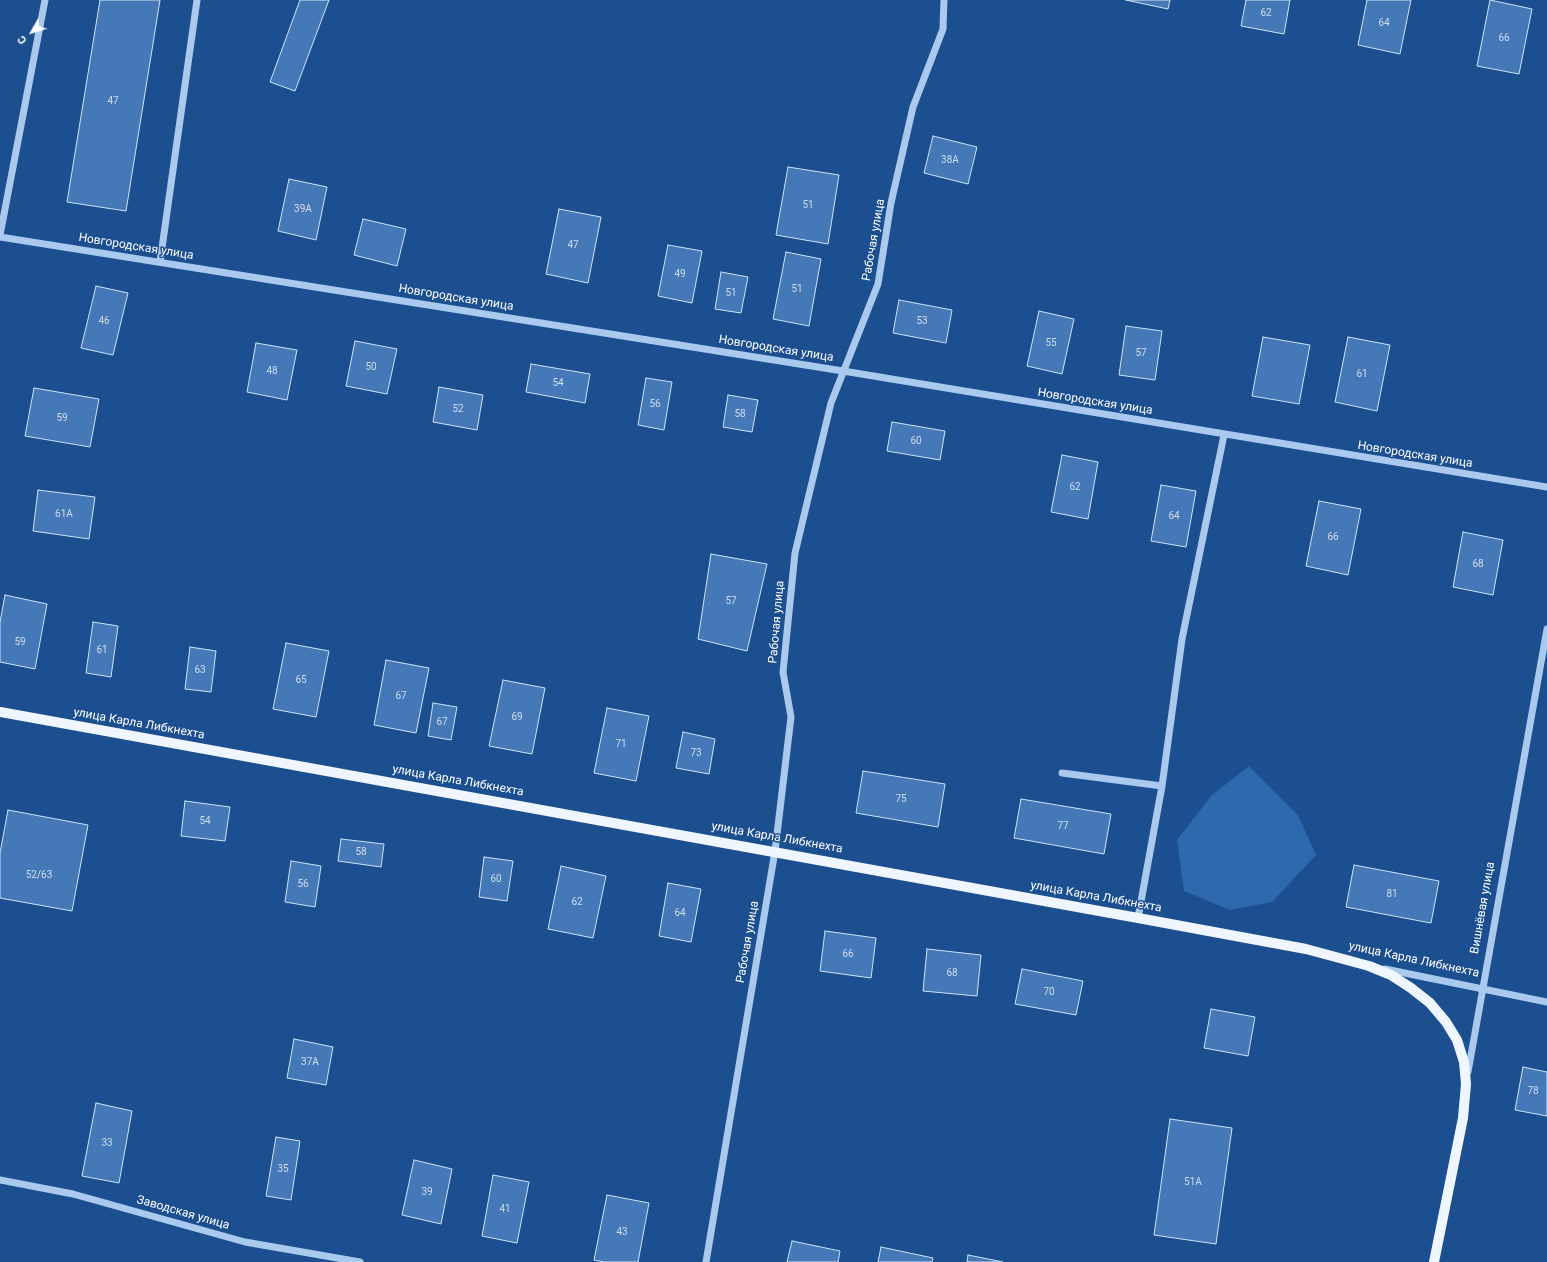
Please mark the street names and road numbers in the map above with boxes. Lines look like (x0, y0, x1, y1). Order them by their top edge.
street label: Рабочая улица (860, 198, 888, 282)
street label: Новгородская улица (77, 231, 195, 263)
street label: Новгородская улица (397, 282, 515, 314)
street label: Новгородская улица (717, 333, 835, 365)
street label: Новгородская улица (1036, 386, 1154, 418)
street label: Новгородская улица (1356, 439, 1474, 471)
street label: Рабочая улица (766, 580, 788, 664)
street label: улица Карла Либкнехта (72, 705, 206, 743)
street label: улица Карла Либкнехта (391, 762, 525, 800)
street label: улица Карла Либкнехта (710, 819, 844, 857)
street label: Вишнёвая улица (1468, 861, 1498, 955)
street label: улица Карла Либкнехта (1029, 878, 1163, 916)
street label: Рабочая улица (734, 900, 762, 984)
street label: улица Карла Либкнехта (1347, 939, 1481, 981)
street label: Заводская улица (135, 1193, 231, 1233)

